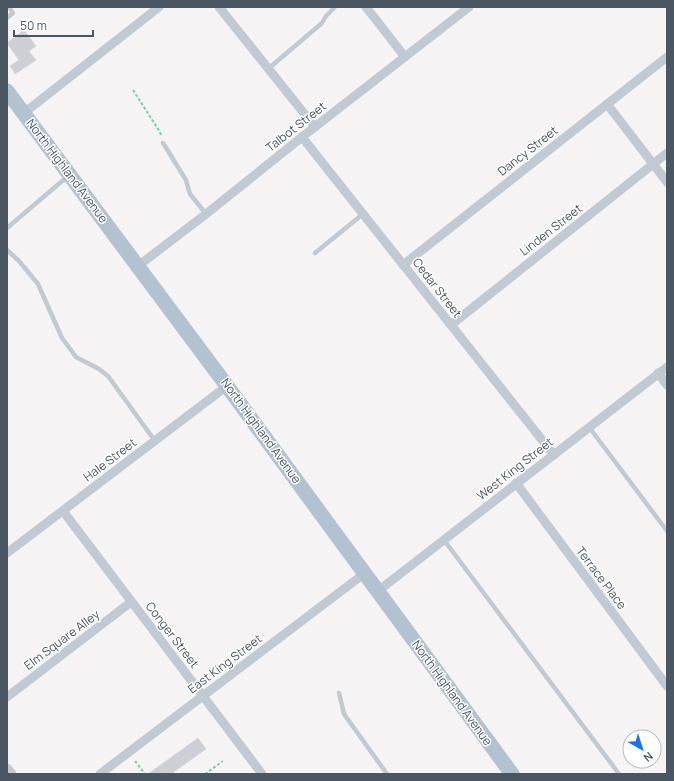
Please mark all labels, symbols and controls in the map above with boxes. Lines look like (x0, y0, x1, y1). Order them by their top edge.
scale bar (14, 12, 93, 38)
text: 50 m (20, 17, 47, 34)
street label: Talbot Street (262, 97, 330, 156)
street label: North Highland Avenue (23, 115, 112, 226)
street label: Dancy Street (494, 122, 562, 180)
street label: Linden Street (516, 200, 586, 259)
street label: Cedar Street (409, 254, 466, 321)
street label: North Highland Avenue (217, 375, 305, 487)
street label: West King Street (473, 433, 557, 504)
street label: Hale Street (80, 434, 140, 485)
street label: Terrace Place (572, 543, 631, 613)
street label: Conger Street (142, 598, 203, 671)
street label: Elm Square Alley (20, 605, 104, 674)
street label: East King Street (184, 630, 265, 697)
street label: North Highland Avenue (408, 637, 496, 749)
north arrow (622, 729, 662, 769)
text: N (641, 749, 656, 766)

